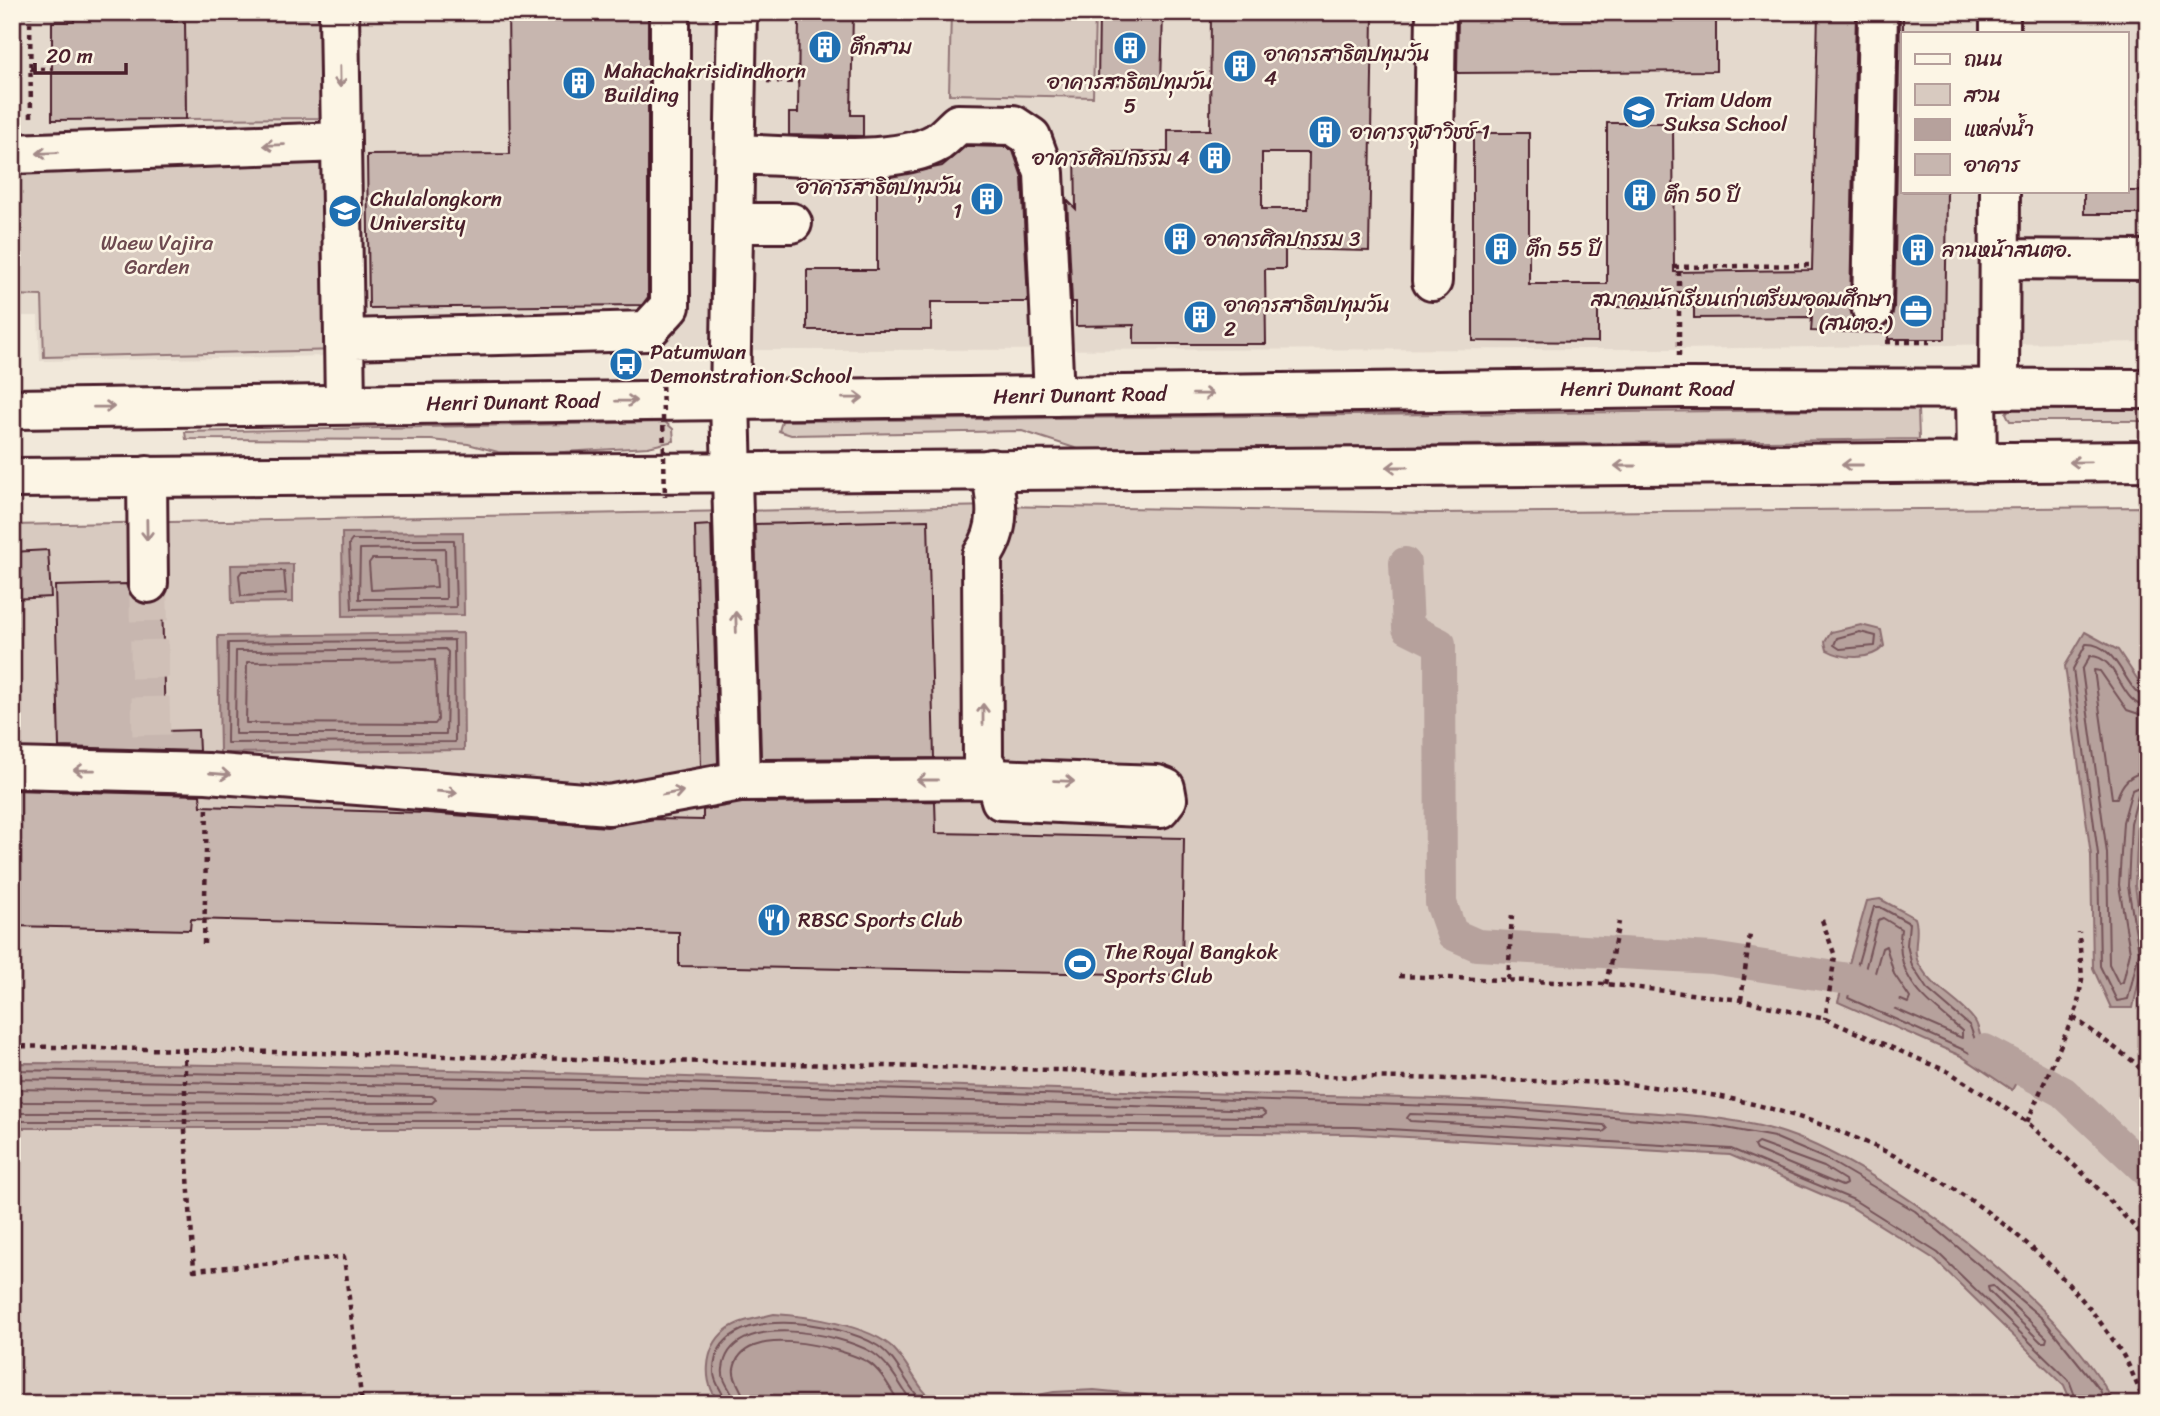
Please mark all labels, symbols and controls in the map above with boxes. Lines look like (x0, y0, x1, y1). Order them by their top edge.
building icon: ตึกสาม (806, 28, 844, 66)
place label: ตึกสาม (850, 28, 912, 66)
building icon: อาคารสาธิตปทุมวัน 5 (1111, 29, 1149, 67)
scale bar (35, 32, 126, 76)
legend (1901, 32, 2128, 192)
place label: อาคารสาธิตปทุมวัน 4 (1263, 35, 1430, 97)
text: 20 m (46, 37, 93, 75)
text: ถนน (1964, 40, 2003, 78)
building icon: อาคารสาธิตปทุมวัน 4 (1221, 47, 1259, 85)
place label: Mahachakrisidindhorn Building (604, 52, 806, 114)
place label: อาคารสาธิตปทุมวัน 5 (1046, 63, 1213, 125)
building icon: Mahachakrisidindhorn Building (560, 64, 598, 102)
one-way arrow (333, 65, 347, 88)
text: สวน (1963, 76, 2001, 114)
place label: Triam Udom Suksa School (1664, 81, 1788, 143)
school or university icon: Triam Udom Suksa School (1620, 93, 1658, 131)
text: แหล่งน้ำ (1964, 110, 2034, 148)
building icon: อาคารจุฬาวิชช์ 1 (1306, 113, 1344, 151)
place label: อาคารจุฬาวิชช์ 1 (1349, 113, 1490, 151)
one-way arrow (263, 139, 286, 152)
place label: อาคารศิลปกรรม 4 (1031, 139, 1190, 177)
building icon: อาคารศิลปกรรม 4 (1196, 139, 1234, 177)
one-way arrow (36, 146, 59, 159)
text: อาคาร (1963, 146, 2021, 184)
place label: อาคารสาธิตปทุมวัน 1 (795, 168, 962, 230)
building icon: ตึก 50 ปี (1621, 176, 1659, 214)
place label: ตึก 50 ปี (1664, 176, 1742, 214)
place label: Chulalongkorn University (370, 180, 502, 242)
building icon: อาคารสาธิตปทุมวัน 1 (968, 180, 1006, 218)
school or university icon: Chulalongkorn University (326, 192, 364, 230)
building icon: อาคารศิลปกรรม 3 (1161, 220, 1199, 258)
place label: อาคารศิลปกรรม 3 (1203, 220, 1361, 258)
park label: Waew Vajira Garden (101, 224, 214, 286)
building icon: ตึก 55 ปี (1482, 230, 1520, 268)
place label: ตึก 55 ปี (1526, 230, 1603, 268)
building icon: ลานหน้าสนตอ. (1899, 231, 1937, 269)
place label: ลานหน้าสนตอ. (1942, 231, 2073, 269)
place label: สมาคมนักเรียนเก่าเตรียมอุดมศึกษา (สนตอ.) (1590, 280, 1894, 342)
place label: อาคารสาธิตปทุมวัน 2 (1223, 286, 1390, 348)
office icon: สมาคมนักเรียนเก่าเตรียมอุดมศึกษา (สนตอ.) (1897, 292, 1935, 330)
building icon: อาคารสาธิตปทุมวัน 2 (1181, 298, 1219, 336)
place label: Patumwan Demonstration School (650, 333, 853, 395)
bus stop icon: Patumwan Demonstration School (607, 345, 645, 383)
street label: Henri Dunant Road (1560, 370, 1736, 408)
street label: Henri Dunant Road (993, 374, 1169, 416)
street label: Henri Dunant Road (426, 381, 602, 423)
one-way arrow (1191, 387, 1214, 401)
one-way arrow (841, 391, 864, 405)
one-way arrow (614, 394, 637, 408)
one-way arrow (93, 400, 116, 414)
one-way arrow (2068, 455, 2091, 469)
one-way arrow (1841, 458, 1864, 471)
one-way arrow (1613, 459, 1636, 473)
one-way arrow (1386, 460, 1409, 474)
one-way arrow (140, 518, 154, 541)
one-way arrow (729, 611, 743, 634)
one-way arrow (976, 703, 990, 726)
one-way arrow (73, 763, 96, 777)
one-way arrow (208, 768, 231, 781)
one-way arrow (916, 773, 939, 786)
one-way arrow (1052, 775, 1075, 788)
one-way arrow (435, 786, 458, 799)
one-way arrow (661, 786, 684, 799)
restaurant icon: RBSC Sports Club (755, 901, 793, 939)
place label: RBSC Sports Club (798, 901, 963, 939)
place label: The Royal Bangkok Sports Club (1104, 933, 1279, 995)
sports icon: The Royal Bangkok Sports Club (1061, 945, 1099, 983)

